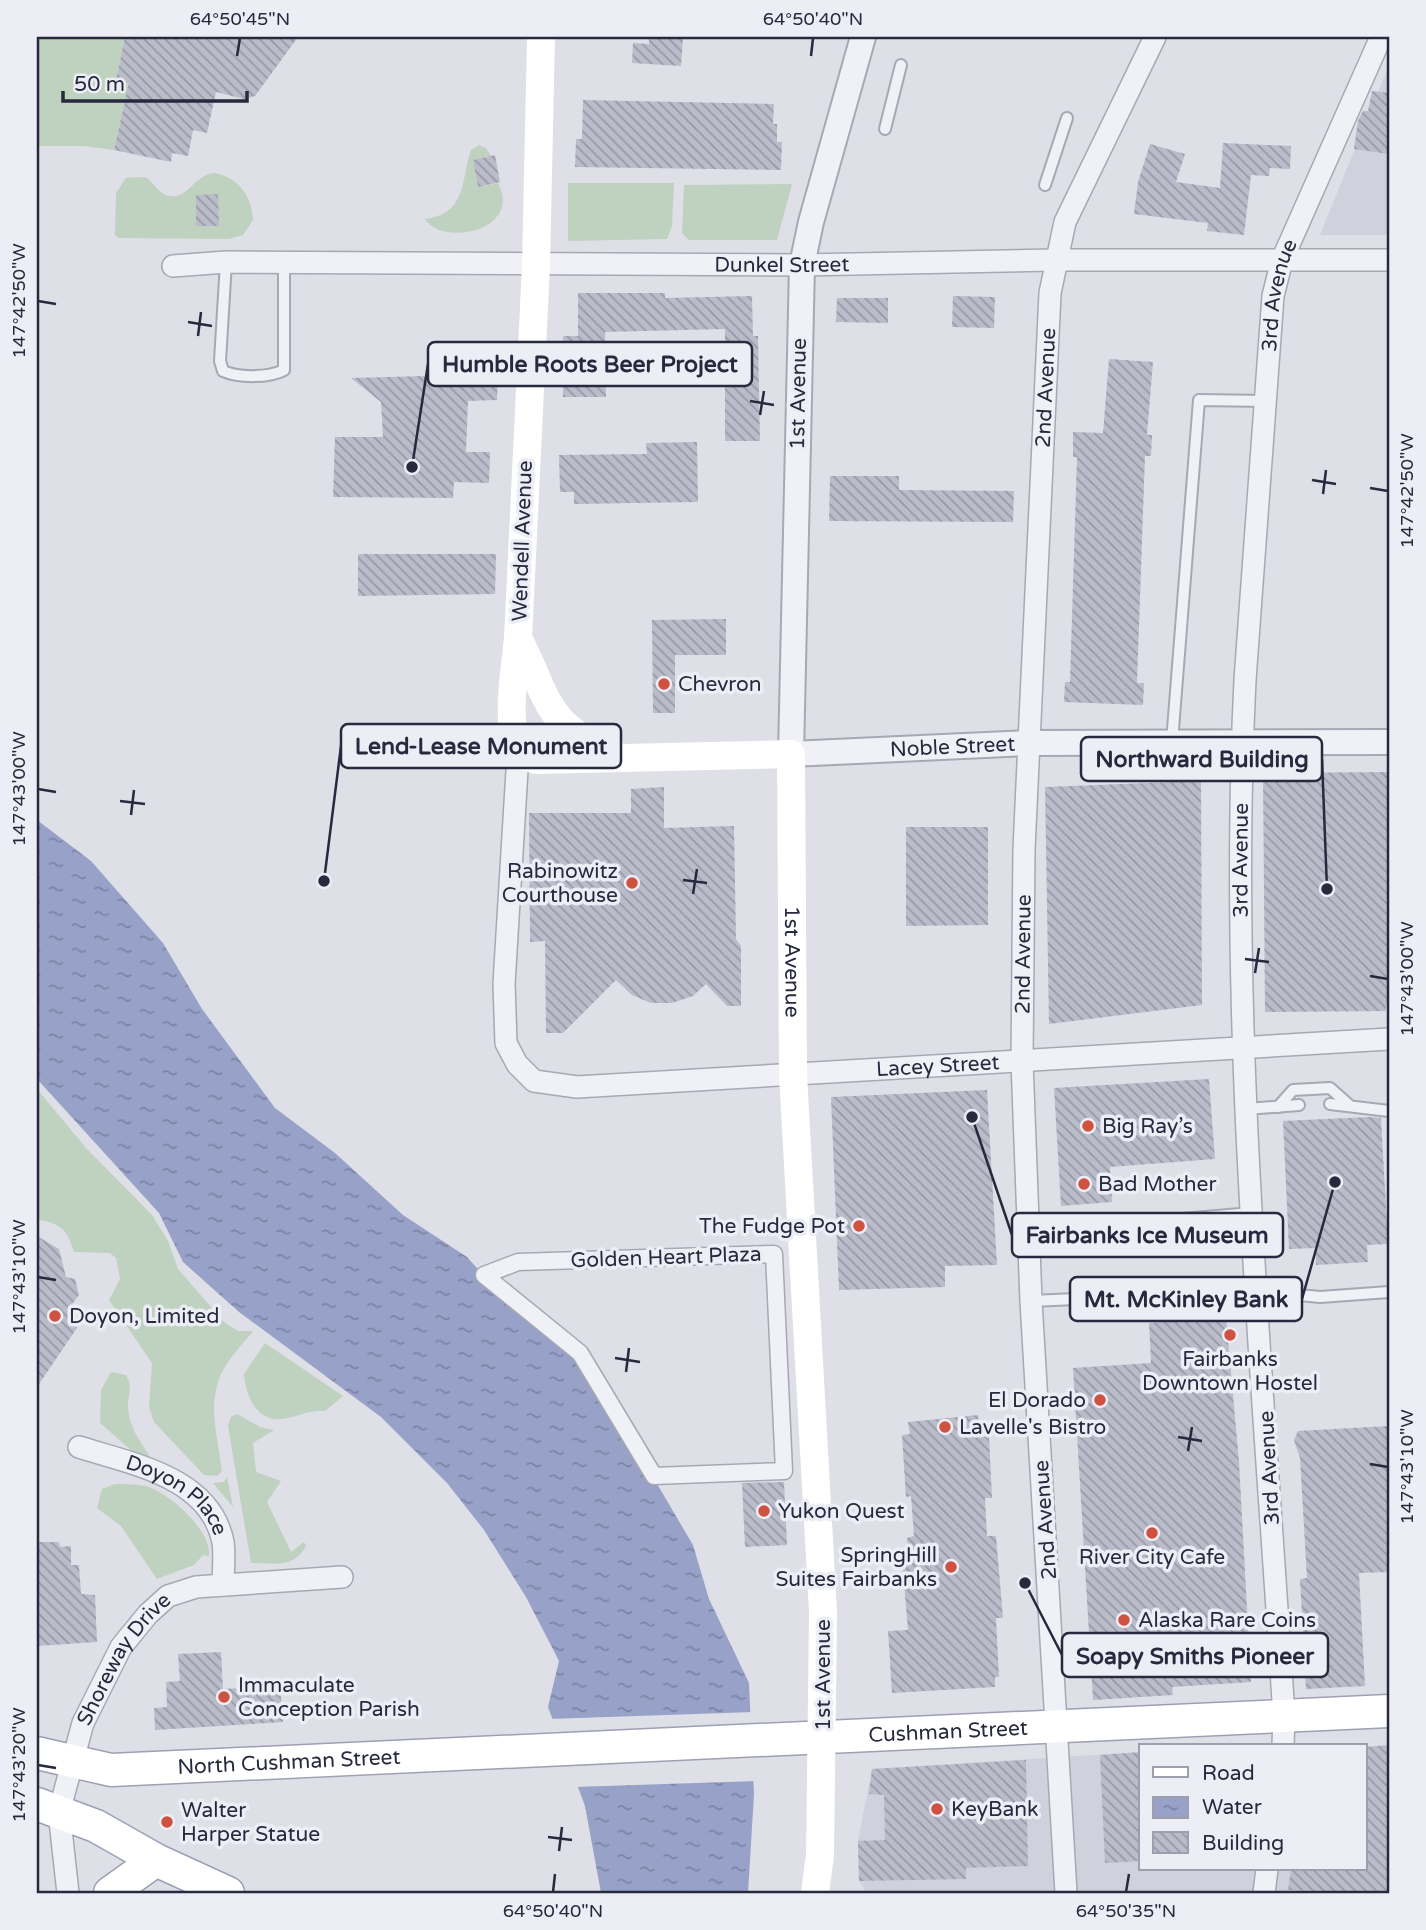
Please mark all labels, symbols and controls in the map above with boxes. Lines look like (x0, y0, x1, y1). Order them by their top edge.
text: 64°50'45"N (190, 8, 290, 30)
text: 64°50'40"N (763, 8, 863, 30)
scale bar (63, 60, 247, 104)
text: 50 m (74, 72, 125, 97)
street label: 3rd Avenue (1257, 235, 1303, 353)
text: 147°42'50"W (8, 243, 30, 359)
street label: Dunkel Street (714, 252, 850, 278)
street label: 2nd Avenue (1031, 327, 1061, 448)
street label: 1st Avenue (785, 338, 812, 450)
callout: Humble Roots Beer Project (428, 342, 752, 386)
text: Humble Roots Beer Project (442, 351, 738, 379)
text: 147°42'50"W (1396, 433, 1418, 549)
street label: Wendell Avenue (507, 460, 538, 622)
place label: Chevron (678, 672, 762, 697)
marker: Chevron (656, 676, 672, 692)
callout: Lend-Lease Monument (341, 724, 621, 768)
text: 147°43'00"W (8, 731, 30, 847)
street label: Noble Street (889, 732, 1016, 762)
text: Lend-Lease Monument (355, 733, 607, 761)
callout: Northward Building (1081, 737, 1322, 781)
text: Northward Building (1095, 746, 1309, 774)
street label: 3rd Avenue (1228, 803, 1254, 918)
place label: Rabinowitz Courthouse (502, 859, 618, 908)
marker: Rabinowitz Courthouse (624, 875, 640, 891)
street label: 2nd Avenue (1010, 894, 1037, 1014)
street label: 1st Avenue (779, 906, 805, 1018)
text: 147°43'00"W (1396, 921, 1418, 1037)
street label: Lacey Street (875, 1050, 1000, 1082)
place label: Big Ray’s (1102, 1114, 1193, 1139)
marker: Big Ray’s (1080, 1118, 1096, 1134)
place label: Bad Mother (1098, 1172, 1216, 1197)
marker: Bad Mother (1076, 1176, 1092, 1192)
callout: Fairbanks Ice Museum (1012, 1213, 1283, 1257)
place label: The Fudge Pot (699, 1214, 845, 1239)
marker: The Fudge Pot (851, 1218, 867, 1234)
text: 147°43'10"W (8, 1219, 30, 1335)
text: Fairbanks Ice Museum (1025, 1222, 1269, 1250)
street label: Golden Heart Plaza (570, 1242, 762, 1273)
callout: Mt. McKinley Bank (1070, 1277, 1302, 1321)
text: Mt. McKinley Bank (1084, 1286, 1289, 1314)
place label: Doyon, Limited (69, 1304, 219, 1329)
marker: Doyon, Limited (47, 1308, 63, 1324)
marker: Fairbanks Downtown Hostel (1222, 1327, 1238, 1343)
place label: Fairbanks Downtown Hostel (1142, 1347, 1318, 1396)
place label: El Dorado (988, 1388, 1086, 1413)
marker: El Dorado (1092, 1392, 1108, 1408)
text: 147°43'10"W (1396, 1409, 1418, 1525)
street label: 3rd Avenue (1254, 1410, 1285, 1526)
place label: Lavelle's Bistro (959, 1415, 1106, 1440)
marker: Lavelle's Bistro (937, 1419, 953, 1435)
street label: Doyon Place (123, 1450, 233, 1539)
street label: 2nd Avenue (1029, 1459, 1062, 1581)
place label: Yukon Quest (778, 1499, 905, 1524)
marker: Yukon Quest (756, 1503, 772, 1519)
marker: River City Cafe (1144, 1525, 1160, 1541)
place label: SpringHill Suites Fairbanks (775, 1543, 937, 1592)
place label: River City Cafe (1079, 1545, 1225, 1570)
marker: SpringHill Suites Fairbanks (943, 1559, 959, 1575)
street label: Shoreway Drive (72, 1588, 176, 1730)
place label: Alaska Rare Coins (1138, 1608, 1316, 1633)
marker: Alaska Rare Coins (1116, 1612, 1132, 1628)
street label: 1st Avenue (811, 1619, 836, 1731)
callout: Soapy Smiths Pioneer (1062, 1633, 1328, 1677)
text: Soapy Smiths Pioneer (1076, 1643, 1315, 1671)
place label: Immaculate Conception Parish (238, 1673, 420, 1722)
marker: Immaculate Conception Parish (216, 1689, 232, 1705)
text: 147°43'20"W (8, 1707, 30, 1823)
street label: Cushman Street (868, 1716, 1028, 1748)
legend (1139, 1744, 1366, 1870)
street label: North Cushman Street (177, 1745, 401, 1780)
text: Road (1202, 1761, 1255, 1786)
text: Water (1202, 1795, 1262, 1820)
place label: KeyBank (951, 1797, 1039, 1822)
place label: Walter Harper Statue (181, 1798, 320, 1847)
marker: KeyBank (929, 1801, 945, 1817)
marker: Walter Harper Statue (159, 1814, 175, 1830)
text: Building (1202, 1831, 1284, 1856)
text: 64°50'40"N (503, 1900, 603, 1922)
text: 64°50'35"N (1076, 1900, 1176, 1922)

